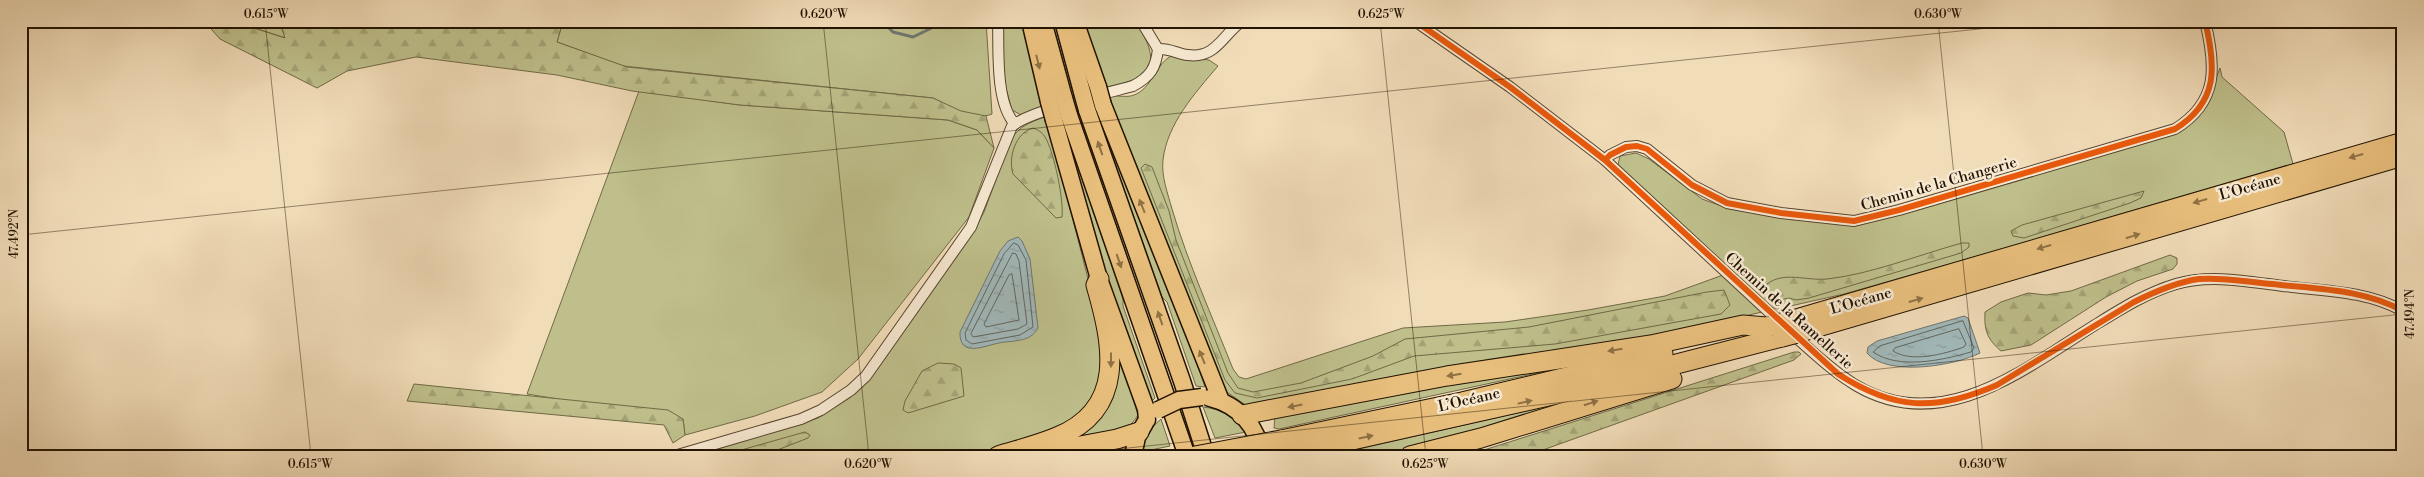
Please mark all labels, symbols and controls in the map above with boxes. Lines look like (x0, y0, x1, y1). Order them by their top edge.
text: 0.615°W (244, 7, 289, 22)
text: 0.620°W (800, 7, 849, 22)
text: 0.625°W (1358, 7, 1405, 22)
text: 0.630°W (1914, 7, 1963, 22)
one-way arrow (1035, 54, 1043, 69)
one-way arrow (1096, 141, 1103, 156)
one-way arrow (2348, 152, 2363, 160)
street label: Chemin de la Changerie (1859, 153, 2019, 215)
street label: L’Océane (2217, 169, 2283, 205)
one-way arrow (1138, 198, 1145, 213)
one-way arrow (2192, 198, 2207, 206)
text: 47.492°N (7, 209, 22, 259)
one-way arrow (2125, 231, 2140, 239)
one-way arrow (2036, 243, 2052, 251)
street label: Chemin de la Ramellerie (1721, 248, 1857, 374)
one-way arrow (1116, 253, 1123, 268)
street label: L’Océane (1828, 283, 1894, 319)
text: 47.494°N (2403, 289, 2418, 339)
one-way arrow (1908, 295, 1923, 303)
one-way arrow (1156, 310, 1164, 325)
one-way arrow (1606, 347, 1622, 355)
one-way arrow (1198, 349, 1205, 364)
one-way arrow (1107, 353, 1115, 369)
one-way arrow (1446, 371, 1462, 379)
street label: L’Océane (1436, 384, 1502, 416)
one-way arrow (1517, 398, 1532, 406)
one-way arrow (1583, 398, 1598, 406)
one-way arrow (1287, 402, 1302, 410)
one-way arrow (1358, 433, 1374, 441)
text: 0.615°W (288, 457, 333, 472)
text: 0.620°W (844, 457, 893, 472)
text: 0.625°W (1402, 457, 1449, 472)
text: 0.630°W (1959, 457, 2008, 472)

